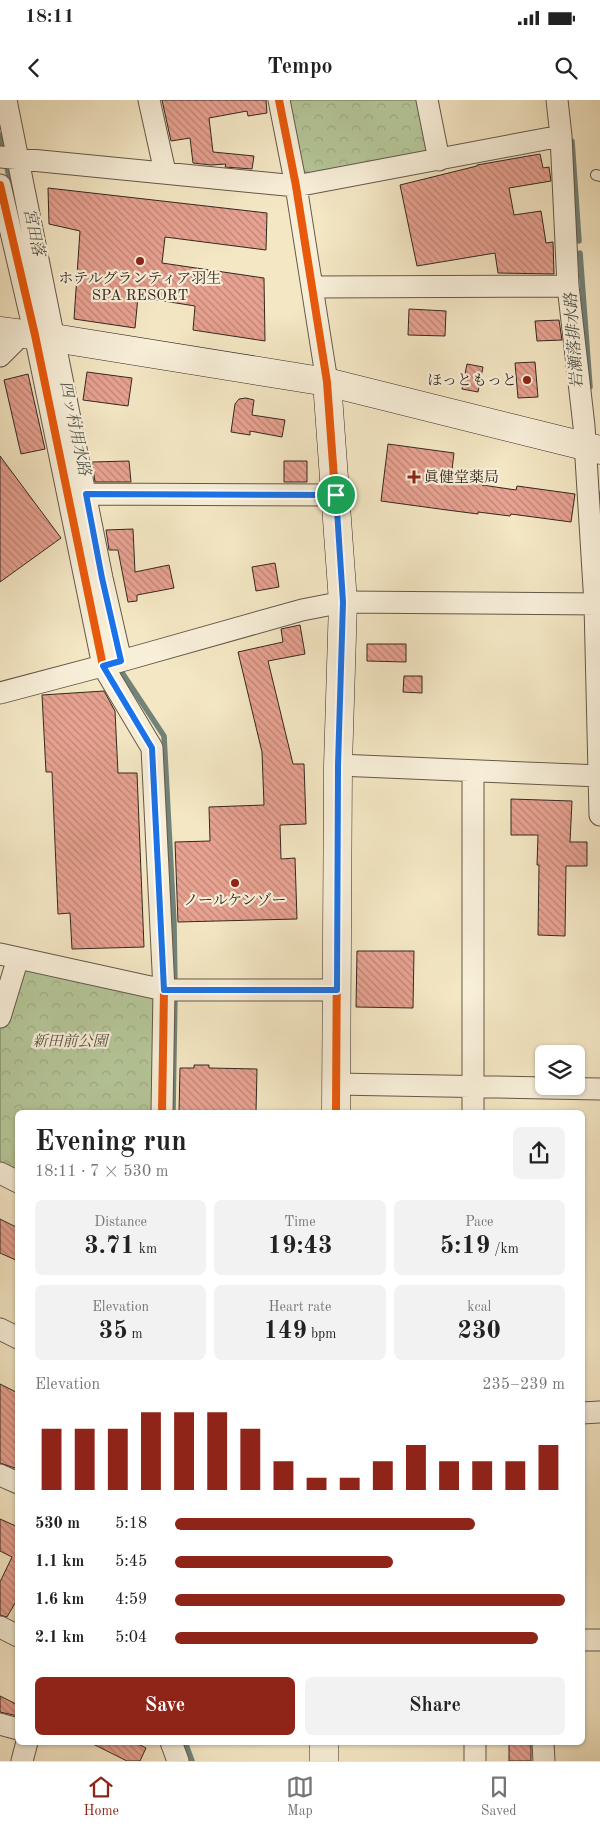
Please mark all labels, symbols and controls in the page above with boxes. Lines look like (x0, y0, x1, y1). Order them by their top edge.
text: 18:11 (25, 8, 74, 27)
icon: back (20, 54, 48, 82)
icon: search (552, 54, 580, 82)
text: Tempo (267, 56, 333, 78)
water label: 宮田落 (20, 207, 48, 260)
marker: ホテルグランティア羽生 SPA RESORT (134, 255, 146, 267)
place label: ホテルグランティア羽生 SPA RESORT (59, 270, 221, 304)
water label: 岩瀬落排水路 (562, 291, 586, 389)
place label: ほっともっと (427, 373, 517, 389)
marker: ほっともっと (521, 374, 533, 386)
water label: 四ッ村用水路 (56, 379, 94, 478)
place label: 眞健堂薬局 (424, 469, 499, 486)
marker: 眞健堂薬局 (408, 471, 420, 483)
pin (315, 474, 357, 516)
icon: arrive (322, 481, 350, 509)
marker: ノールケンゾー (229, 877, 241, 889)
place label: ノールケンゾー (183, 892, 287, 909)
park label: 新田前公園 (32, 1033, 110, 1050)
map controls (535, 1045, 585, 1095)
button: layers (535, 1045, 585, 1095)
button: share (513, 1127, 565, 1179)
text: Evening run (35, 1129, 187, 1157)
text: 18:11 · 7 × 530 m (35, 1164, 168, 1180)
text: Distance (94, 1215, 147, 1229)
text: Time (284, 1215, 316, 1229)
text: Pace (465, 1215, 494, 1229)
text: 3.71 (84, 1234, 135, 1259)
text: 19:43 (267, 1234, 333, 1259)
text: 5:19 (440, 1234, 490, 1259)
text: km (135, 1242, 157, 1256)
text: /km (490, 1242, 519, 1256)
text: Elevation (92, 1300, 149, 1314)
text: Heart rate (269, 1300, 331, 1314)
text: kcal (467, 1300, 491, 1314)
text: 35 (99, 1319, 128, 1344)
text: 149 (264, 1319, 307, 1344)
text: 230 (458, 1319, 501, 1344)
text: m (128, 1327, 143, 1341)
text: bpm (307, 1327, 336, 1341)
text: Elevation (35, 1377, 100, 1393)
text: 235–239 m (482, 1377, 565, 1393)
text: 530 m (35, 1516, 80, 1532)
text: 5:18 (115, 1516, 147, 1532)
text: 1.1 km (35, 1554, 84, 1570)
text: 5:45 (115, 1554, 147, 1570)
text: 1.6 km (35, 1592, 84, 1608)
text: 4:59 (115, 1592, 147, 1608)
text: 2.1 km (35, 1630, 84, 1646)
text: 5:04 (115, 1630, 147, 1646)
button: Save (35, 1677, 295, 1735)
button: Share (305, 1677, 565, 1735)
tab: Home (83, 1773, 119, 1820)
tab: Map (286, 1773, 314, 1820)
tab: Saved (481, 1773, 517, 1820)

